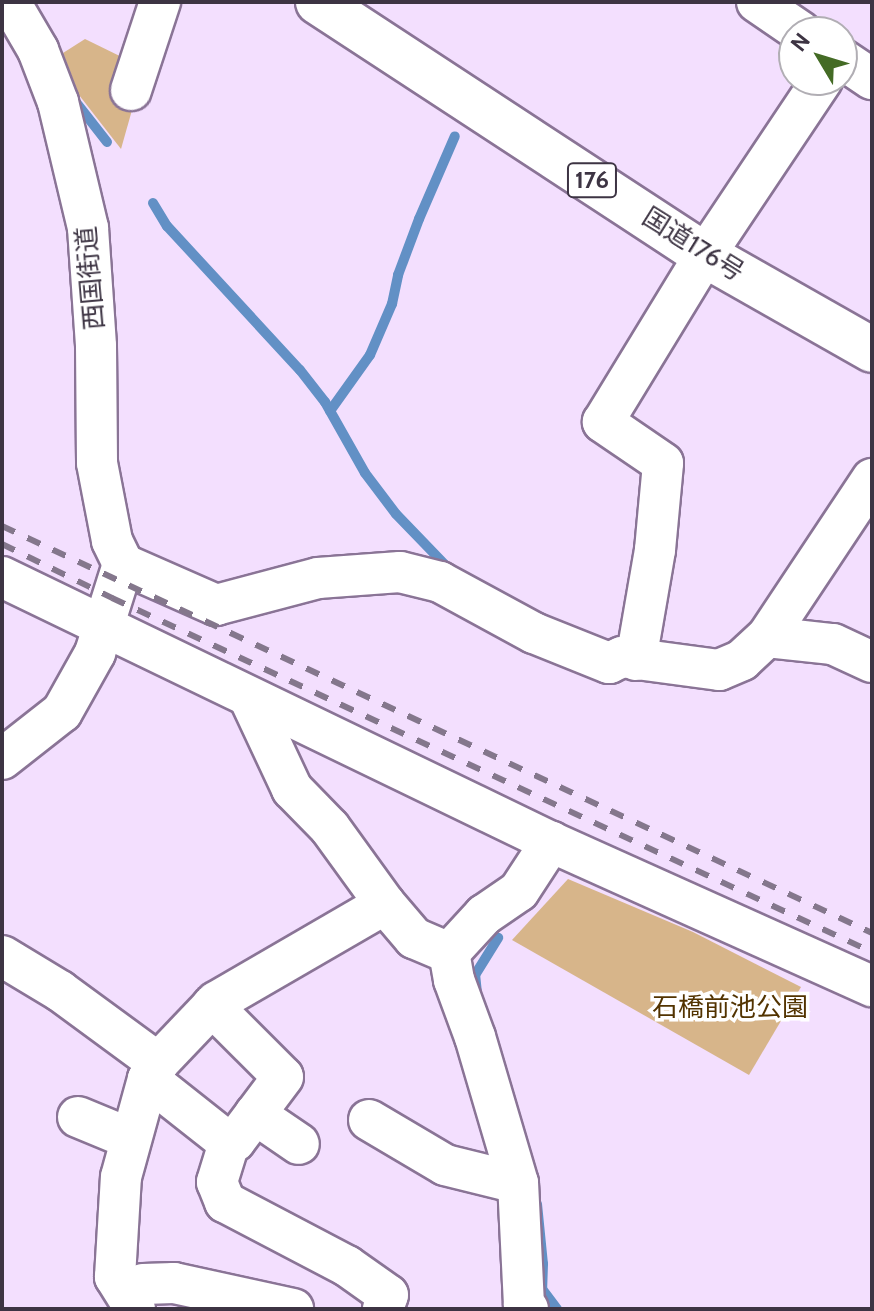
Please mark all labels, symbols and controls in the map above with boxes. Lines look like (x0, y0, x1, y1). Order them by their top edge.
north arrow (778, 16, 858, 96)
text: N (785, 28, 816, 57)
road number: 176 (566, 160, 618, 200)
street label: 国道176号 (637, 202, 749, 288)
street label: 西国街道 (71, 225, 111, 331)
park label: 石橋前池公園 (652, 992, 808, 1024)

